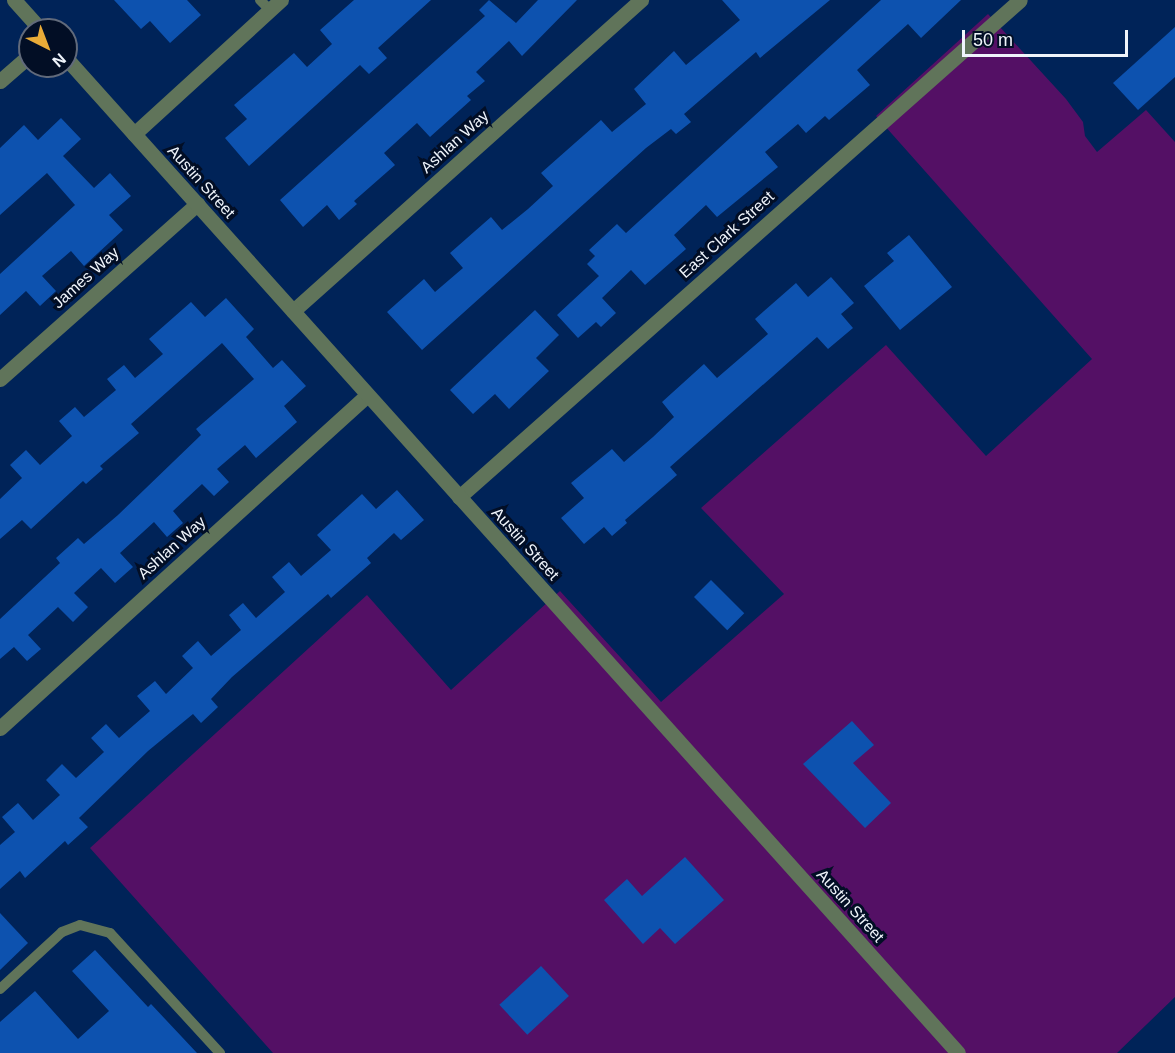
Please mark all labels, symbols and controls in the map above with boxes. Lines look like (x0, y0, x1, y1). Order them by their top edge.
north arrow (18, 18, 78, 78)
scale bar (965, 18, 1132, 56)
text: 50 m (973, 30, 1013, 50)
text: N (49, 50, 69, 70)
street label: Ashlan Way (417, 107, 493, 177)
street label: Austin Street (163, 142, 239, 222)
street label: East Clark Street (676, 187, 778, 283)
street label: James Way (49, 243, 123, 313)
street label: Austin Street (487, 504, 563, 584)
street label: Ashlan Way (134, 513, 210, 583)
street label: Austin Street (812, 866, 888, 946)

